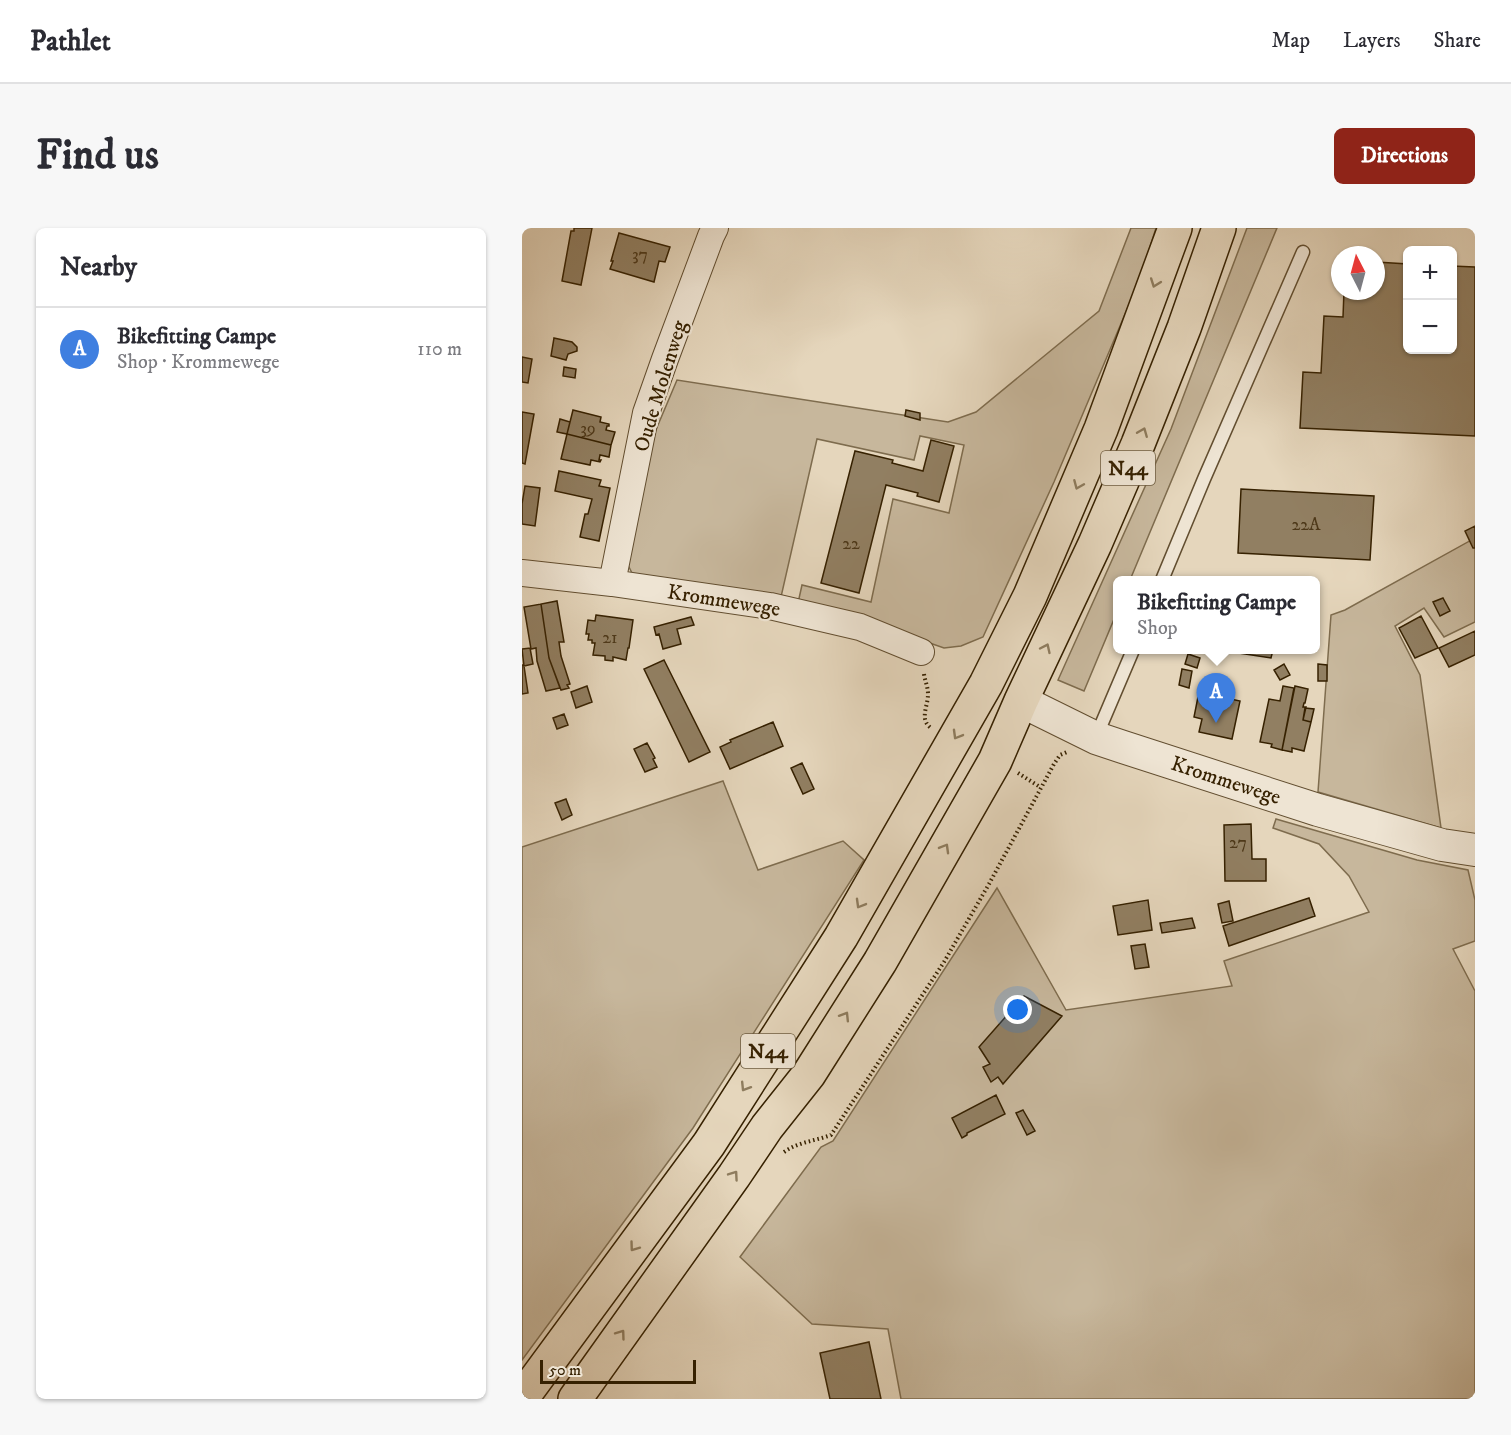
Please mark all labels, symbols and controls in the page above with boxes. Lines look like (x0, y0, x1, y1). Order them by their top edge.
text: Pathlet (30, 24, 111, 59)
text: Map (1271, 28, 1310, 54)
text: Layers (1343, 28, 1401, 54)
text: Share (1434, 28, 1481, 54)
button: Directions (1334, 128, 1475, 184)
text: Find us (36, 130, 159, 182)
house number: 37 (632, 244, 648, 266)
north arrow (1331, 246, 1385, 300)
map controls (1403, 246, 1457, 354)
button: + (1403, 246, 1457, 300)
text: Nearby (60, 251, 137, 284)
one-way arrow (1149, 277, 1162, 288)
button: − (1403, 300, 1457, 354)
street label: Oude Molenweg (629, 317, 693, 455)
text: Bikefitting Campe (117, 323, 276, 350)
text: A (73, 337, 86, 362)
text: 110 m (417, 337, 462, 362)
text: Shop · Krommewege (117, 350, 280, 375)
house number: 39 (580, 418, 596, 440)
one-way arrow (1136, 427, 1148, 438)
road number: N44 (1101, 451, 1155, 485)
one-way arrow (1073, 478, 1085, 489)
house number: 22A (1291, 514, 1321, 536)
house number: 22 (842, 533, 860, 555)
popup (1113, 576, 1320, 654)
street label: Krommewege (666, 579, 782, 623)
text: Bikefitting Campe (1137, 589, 1296, 616)
text: Shop (1137, 616, 1178, 641)
house number: 21 (602, 627, 618, 649)
one-way arrow (1039, 644, 1051, 655)
pin: A (1196, 674, 1236, 723)
one-way arrow (952, 729, 964, 739)
street label: Krommewege (1167, 751, 1284, 811)
house number: 27 (1229, 832, 1247, 854)
one-way arrow (938, 844, 950, 855)
one-way arrow (855, 898, 867, 908)
your location (1003, 995, 1032, 1024)
one-way arrow (838, 1012, 850, 1022)
road number: N44 (741, 1034, 795, 1068)
one-way arrow (741, 1081, 753, 1091)
one-way arrow (727, 1171, 738, 1182)
one-way arrow (630, 1241, 641, 1252)
one-way arrow (614, 1330, 625, 1341)
scale bar (540, 1357, 696, 1384)
text: 50 m (549, 1360, 581, 1380)

